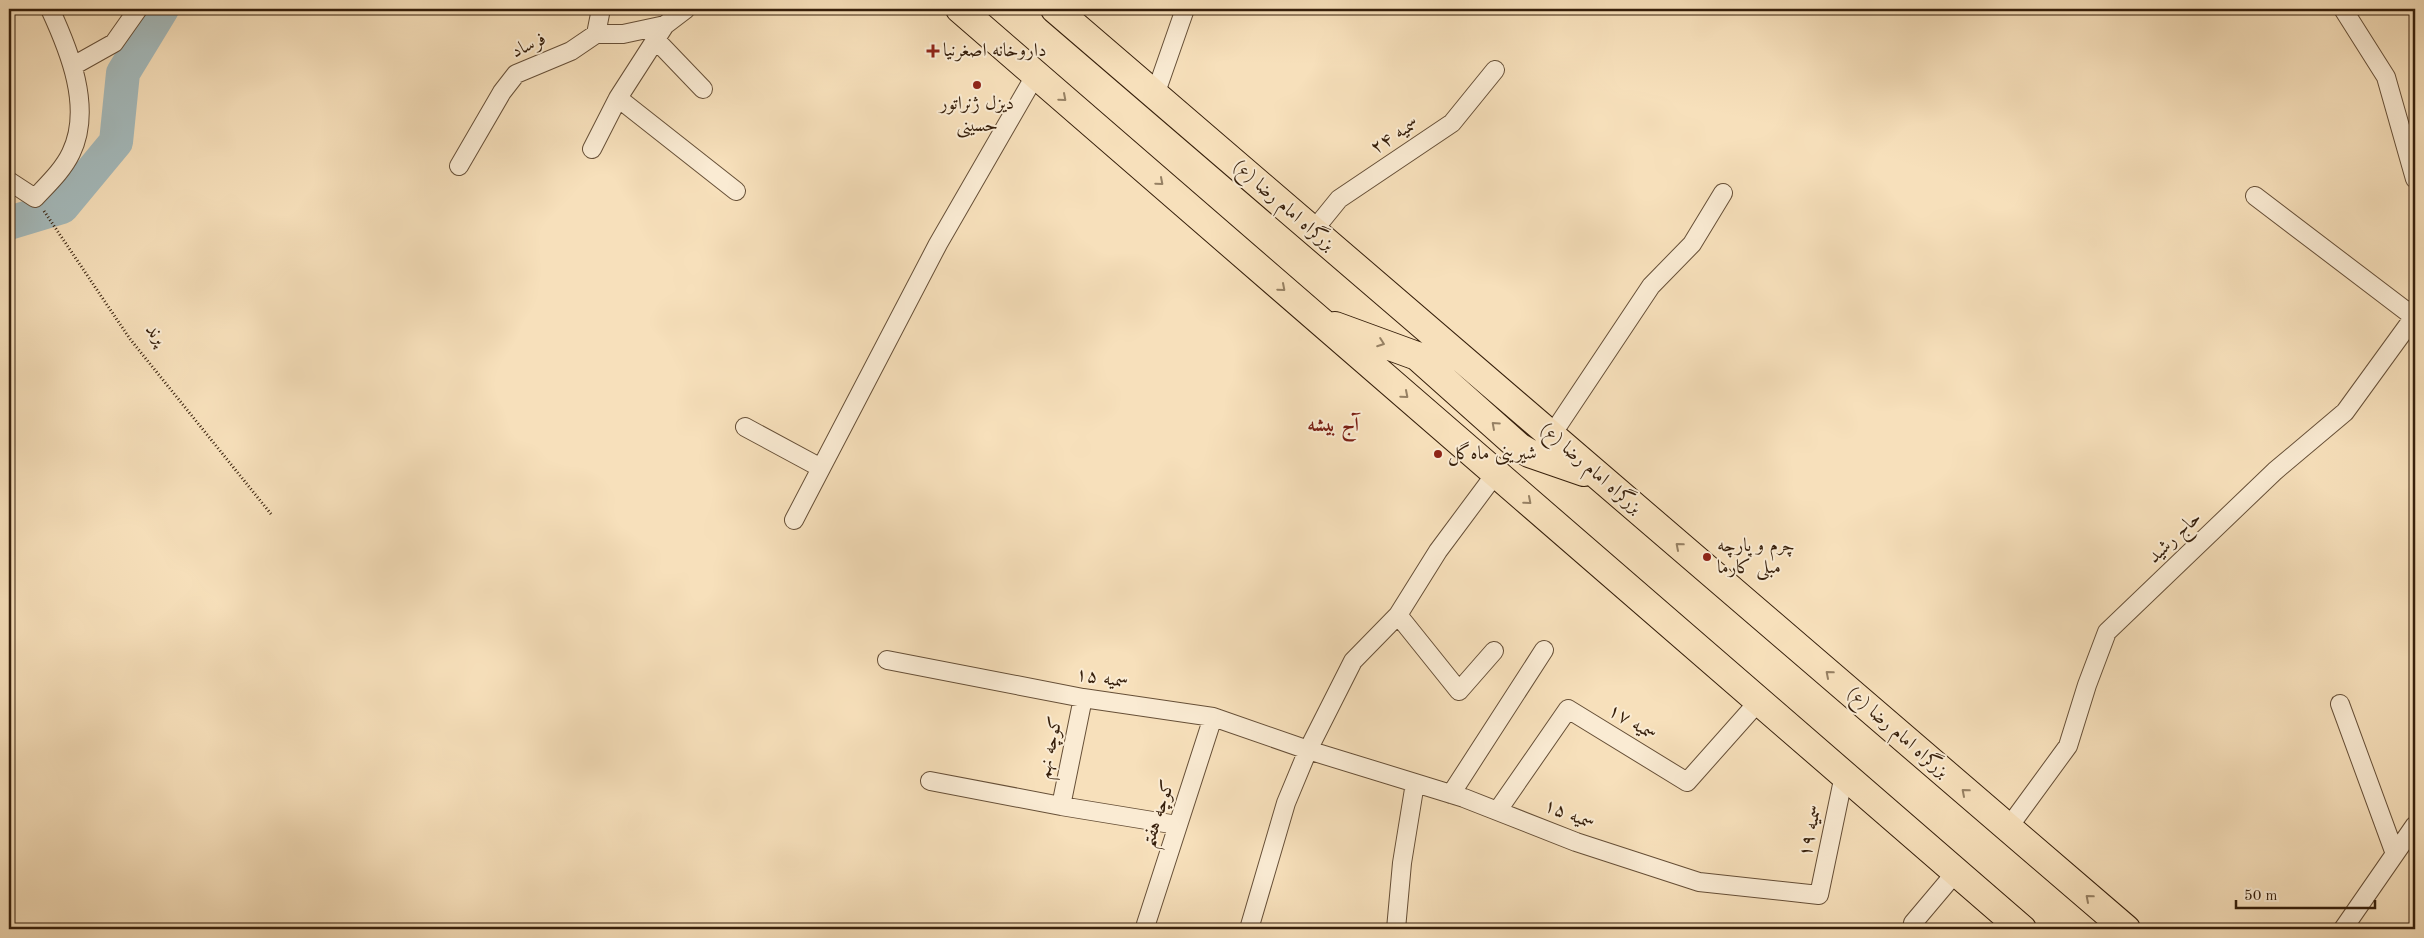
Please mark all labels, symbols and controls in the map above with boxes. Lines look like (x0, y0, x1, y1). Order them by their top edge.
street label: فرساد (509, 30, 550, 63)
place label: داروخانه اصغرنیا (943, 42, 1046, 62)
marker: داروخانه اصغرنیا (927, 45, 939, 57)
marker: دیزل ژنراتور حسینی (971, 79, 983, 91)
one-way arrow (1057, 92, 1066, 101)
place label: دیزل ژنراتور حسینی (938, 95, 1014, 138)
street label: سمیه ۲۴ (1368, 114, 1422, 158)
street label: بزرگراه امام رضا (ع) (1225, 153, 1341, 259)
one-way arrow (1154, 176, 1163, 185)
one-way arrow (1277, 283, 1286, 292)
street label: پرند (140, 321, 170, 351)
one-way arrow (1377, 337, 1385, 347)
one-way arrow (1399, 389, 1408, 398)
district label: آج بیشه (1307, 412, 1361, 443)
street label: بزرگراه امام رضا (ع) (1532, 416, 1648, 522)
one-way arrow (1491, 422, 1500, 431)
place label: شیرینی ماه‌گل (1448, 441, 1537, 466)
marker: شیرینی ماه‌گل (1432, 448, 1444, 460)
one-way arrow (1522, 495, 1531, 504)
street label: حاج رشید (2145, 508, 2209, 572)
place label: چرم و پارچه مبلی کارما (1717, 537, 1795, 581)
one-way arrow (1676, 543, 1685, 551)
marker: چرم و پارچه مبلی کارما (1701, 551, 1713, 563)
street label: سمیه ۱۵ (1075, 665, 1129, 693)
one-way arrow (1825, 671, 1834, 680)
street label: بزرگراه امام رضا (ع) (1839, 680, 1955, 786)
street label: سمیه ۱۷ (1605, 701, 1659, 745)
street label: کوچه نهم (1034, 715, 1074, 782)
street label: کوچه هفتم (1138, 778, 1186, 852)
one-way arrow (1962, 788, 1971, 797)
street label: سمیه ۱۵ (1541, 796, 1597, 834)
street label: سمیه ۱۹ (1796, 803, 1826, 859)
scale bar (2236, 878, 2375, 910)
text: 50 m (2244, 889, 2278, 904)
one-way arrow (2085, 894, 2094, 903)

